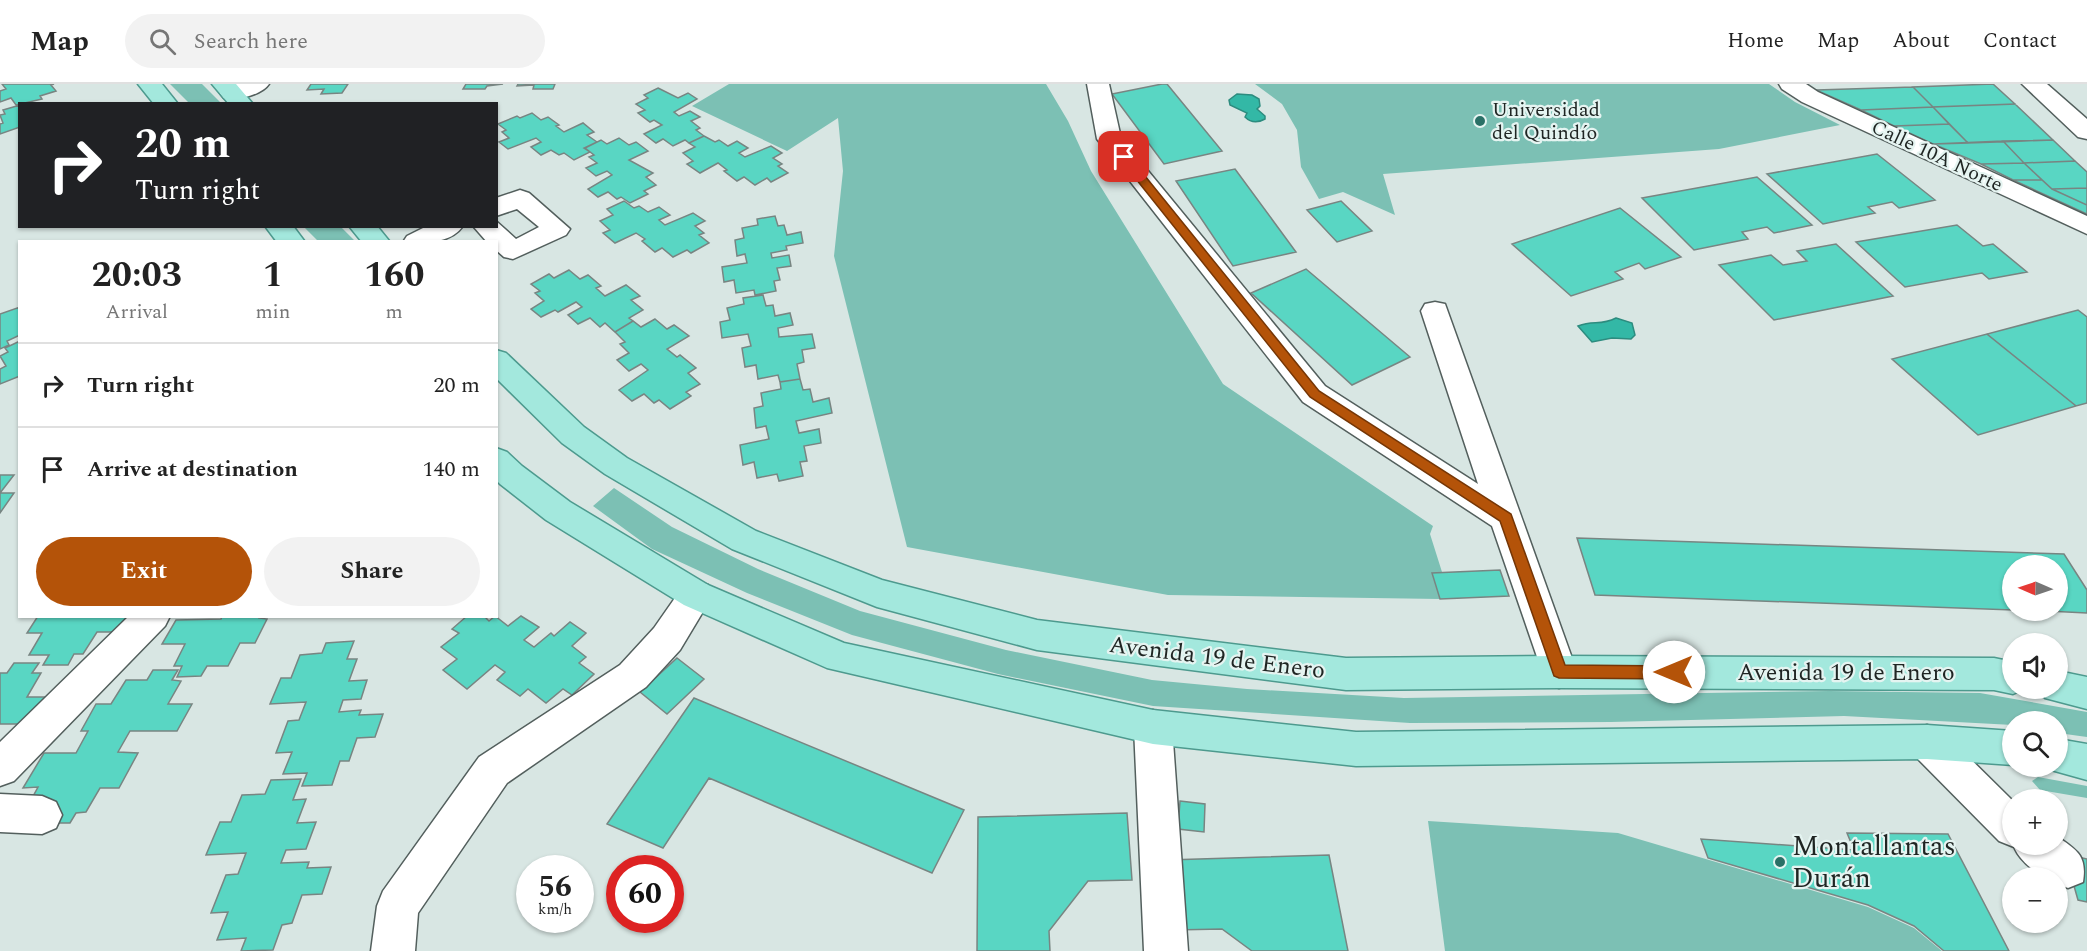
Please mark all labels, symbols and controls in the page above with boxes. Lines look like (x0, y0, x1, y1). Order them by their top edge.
search box (125, 14, 545, 68)
text: Map (30, 20, 89, 63)
icon: search (146, 25, 179, 58)
text: Search here (194, 25, 308, 58)
text: Home (1727, 25, 1784, 57)
text: Map (1817, 25, 1859, 57)
text: About (1892, 25, 1950, 57)
text: Contact (1983, 25, 2057, 57)
place label: Universidad del Quindío (1492, 95, 1600, 148)
street label: Calle 10A Norte (1866, 112, 2008, 200)
text: 20 m (135, 113, 230, 176)
marker: Universidad del Quindío (1473, 114, 1487, 128)
icon: right (36, 126, 114, 204)
pin (1098, 131, 1149, 182)
icon: arrive (1107, 140, 1140, 173)
text: Turn right (135, 170, 260, 212)
text: 20:03 (91, 248, 182, 303)
text: 1 (263, 248, 283, 303)
text: 160 (364, 248, 424, 303)
text: Arrival (106, 297, 168, 327)
text: min (255, 297, 290, 327)
text: m (386, 297, 403, 327)
icon: right (36, 369, 69, 402)
text: Turn right (87, 369, 194, 402)
text: 20 m (434, 369, 480, 402)
icon: arrive (36, 453, 69, 486)
text: Arrive at destination (87, 453, 298, 486)
text: 140 m (423, 453, 480, 486)
button: Exit (36, 537, 252, 606)
button: Share (264, 537, 480, 606)
north arrow (2002, 555, 2068, 621)
map controls (2002, 555, 2068, 933)
street label: Avenida 19 de Enero (1107, 627, 1327, 689)
button: sound (2002, 633, 2068, 699)
position arrow (1642, 640, 1706, 704)
street label: Avenida 19 de Enero (1737, 655, 1955, 691)
button: search (2002, 711, 2068, 777)
button: + (2002, 789, 2068, 855)
place label: Montallantas Durán (1792, 825, 1956, 900)
speed limit sign: 60 (606, 855, 684, 933)
marker: Montallantas Durán (1773, 855, 1787, 869)
text: 56 (538, 864, 572, 910)
button: − (2002, 867, 2068, 933)
text: km/h (538, 898, 572, 921)

